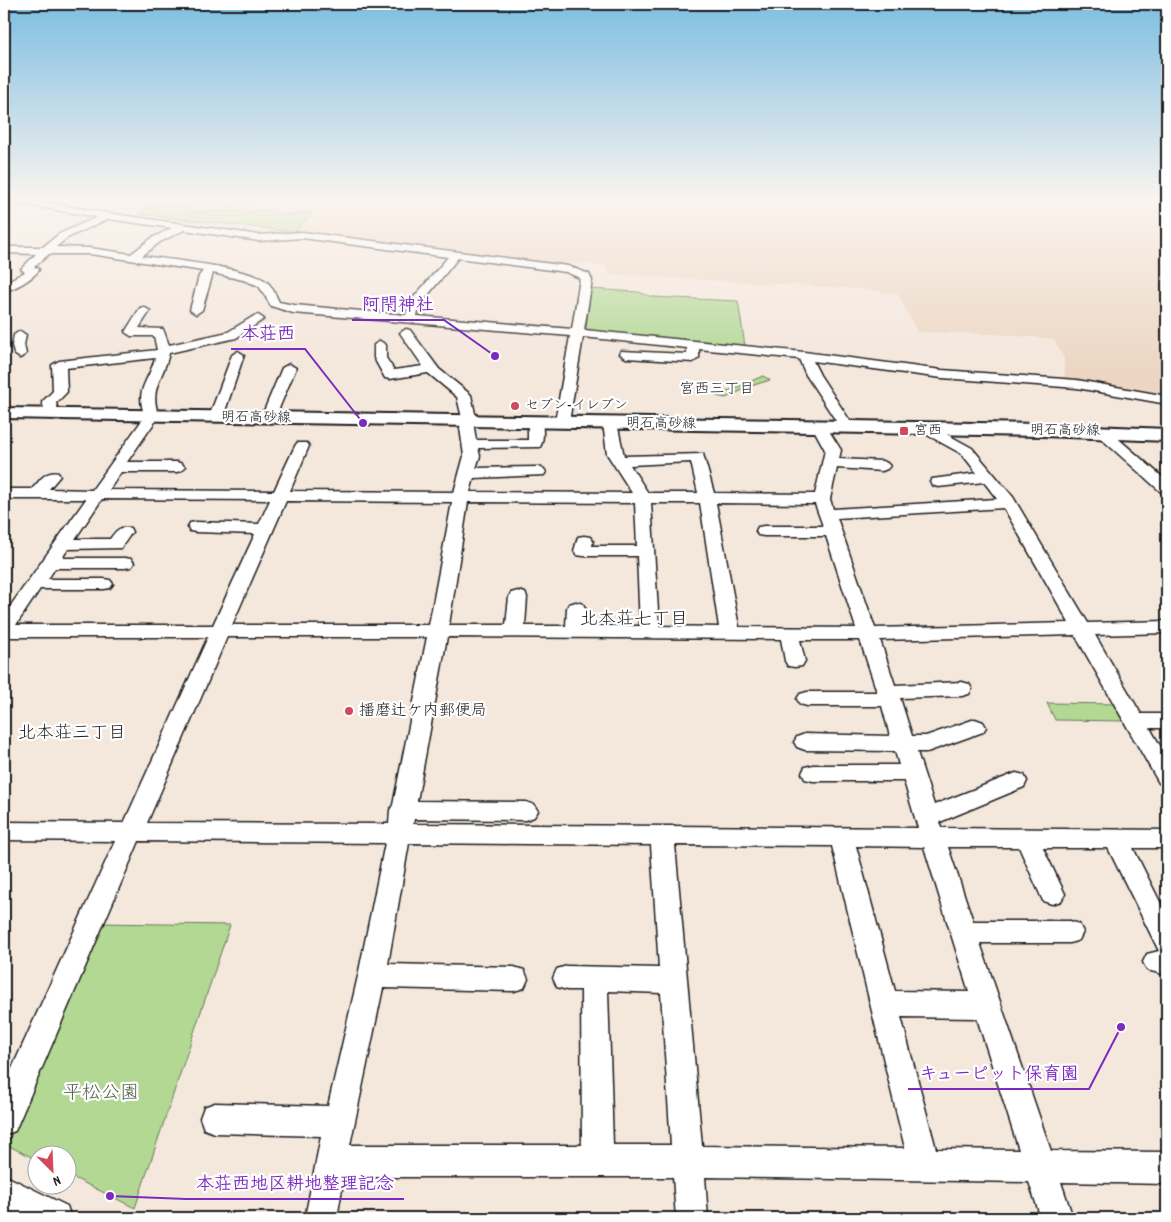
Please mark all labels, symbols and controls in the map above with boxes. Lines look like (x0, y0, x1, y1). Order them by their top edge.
callout: 阿閇神社 (352, 287, 444, 320)
text: 阿閇神社 (362, 294, 434, 319)
callout: 本荘西 (231, 316, 305, 349)
text: 本荘西 (241, 323, 295, 348)
district label: 宮西三丁目 (679, 379, 755, 401)
place label: セブン-イレブン (525, 396, 628, 416)
marker: セブン-イレブン (509, 400, 521, 412)
street label: 明石高砂線 (221, 407, 291, 429)
street label: 明石高砂線 (626, 413, 696, 435)
street label: 明石高砂線 (1030, 420, 1100, 442)
place label: 宮西 (914, 421, 942, 441)
marker: 宮西 (898, 425, 910, 437)
district label: 北本荘七丁目 (580, 608, 688, 633)
place label: 播磨辻ケ内郵便局 (359, 700, 487, 723)
marker: 播磨辻ケ内郵便局 (343, 705, 355, 717)
district label: 北本荘三丁目 (18, 722, 126, 747)
callout: キューピット保育園 (908, 1056, 1089, 1089)
text: キューピット保育園 (919, 1063, 1079, 1088)
park label: 平松公園 (63, 1081, 139, 1108)
north arrow (28, 1144, 78, 1194)
callout: 本荘西地区耕地整理記念 (186, 1166, 404, 1199)
text: N (49, 1170, 64, 1191)
text: 本荘西地区耕地整理記念 (196, 1173, 394, 1198)

